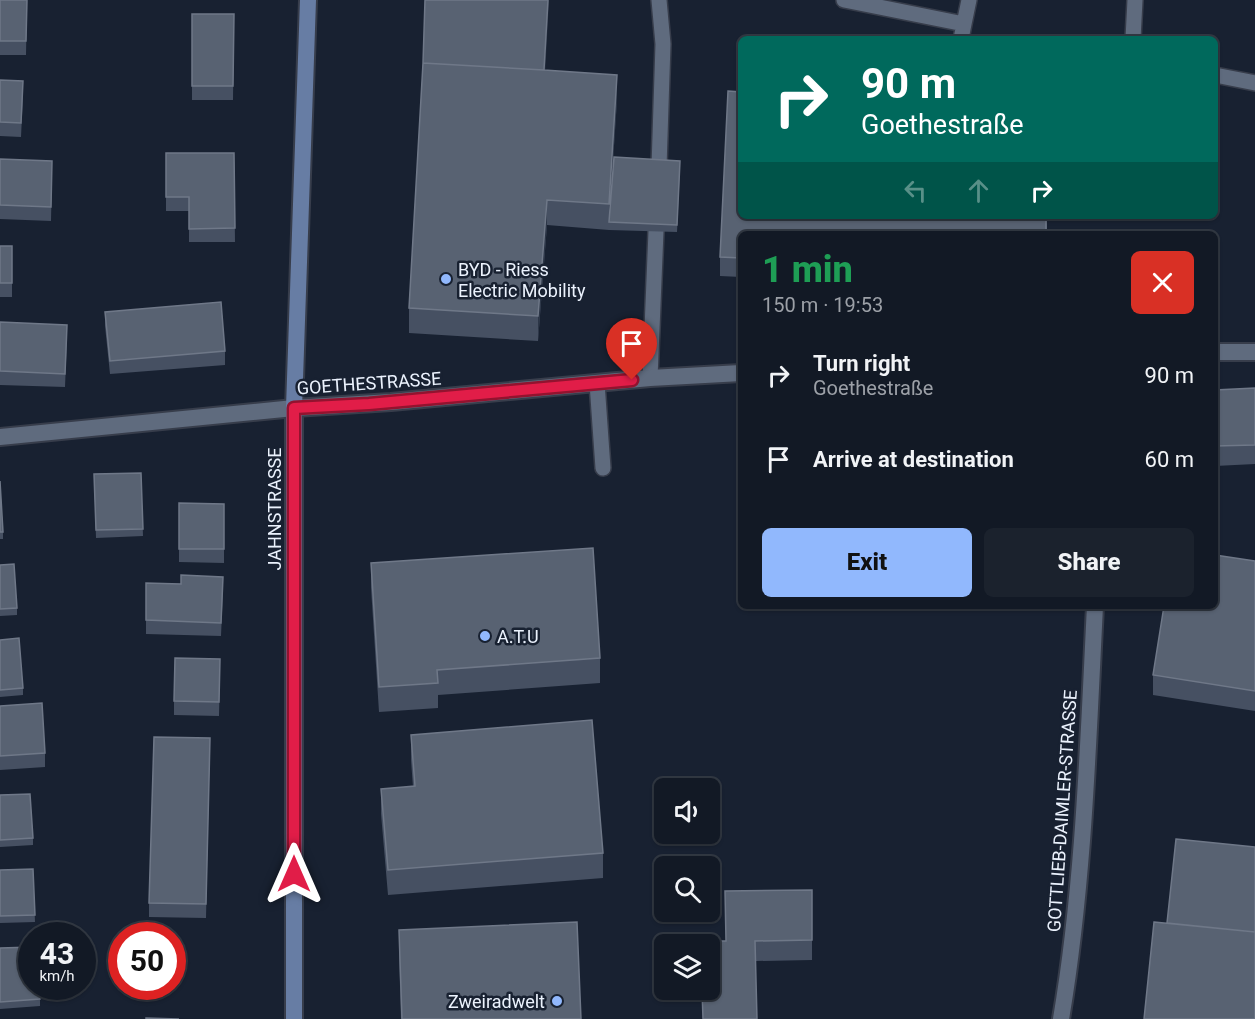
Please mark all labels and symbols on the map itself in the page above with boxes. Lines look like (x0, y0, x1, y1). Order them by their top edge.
place label: BYD - Riess Electric Mobility (458, 259, 586, 301)
marker: BYD - Riess Electric Mobility (439, 272, 453, 286)
pin (606, 318, 657, 380)
street label: GOETHESTRASSE (296, 367, 442, 399)
street label: JAHNSTRASSE (264, 447, 285, 571)
place label: A.T.U (497, 626, 539, 647)
marker: A.T.U (478, 629, 492, 643)
street label: GOTTLIEB-DAIMLER-STRASSE (1043, 689, 1081, 933)
position arrow (262, 842, 326, 906)
speed limit sign: 50 (108, 922, 186, 1000)
place label: Zweiradwelt (448, 991, 545, 1012)
marker: Zweiradwelt (550, 994, 564, 1008)

